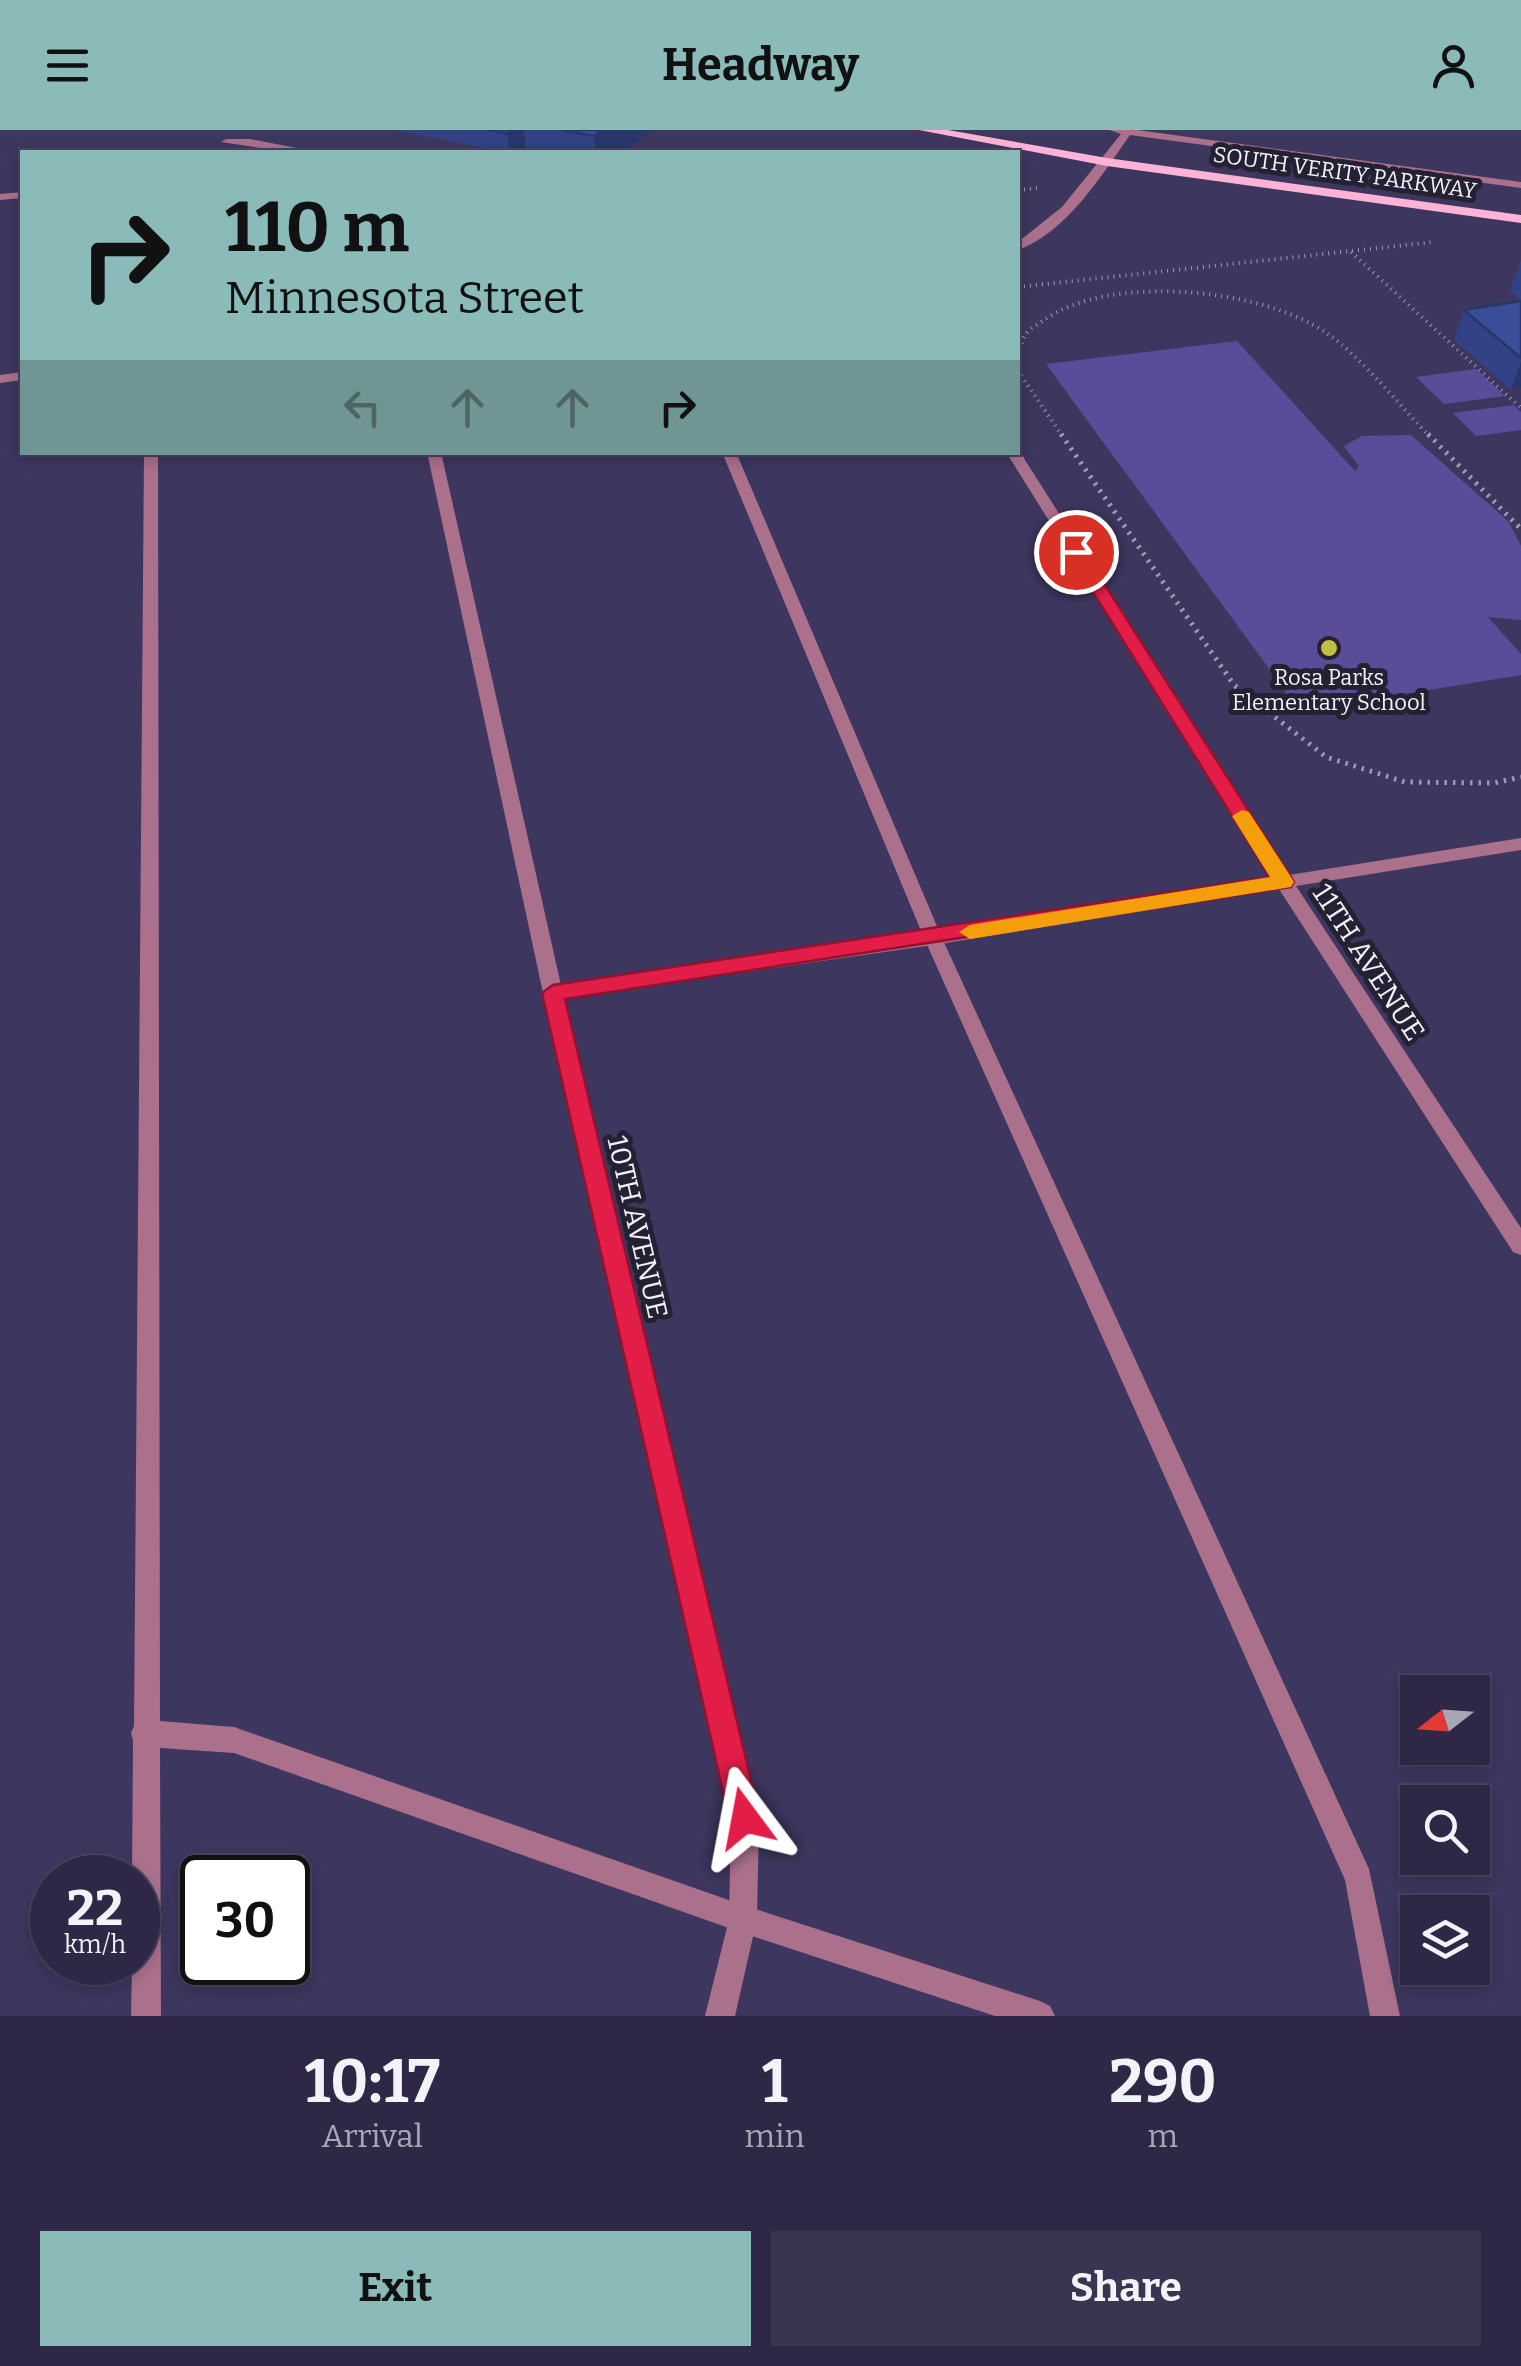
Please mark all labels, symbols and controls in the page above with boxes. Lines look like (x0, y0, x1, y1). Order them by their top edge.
icon: menu (40, 38, 95, 93)
text: Headway (662, 38, 859, 92)
icon: person (1426, 38, 1481, 93)
street label: SOUTH VERITY PARKWAY (1211, 141, 1479, 204)
text: 110 m (225, 186, 409, 270)
icon: right (60, 190, 190, 320)
text: Minnesota Street (225, 271, 584, 325)
icon: left (335, 380, 390, 435)
icon: ahead (440, 380, 495, 435)
icon: ahead (545, 380, 600, 435)
icon: right (650, 380, 705, 435)
pin (1034, 510, 1119, 595)
icon: arrive (1049, 525, 1104, 580)
marker: Rosa Parks Elementary School (1318, 637, 1340, 659)
place label: Rosa Parks Elementary School (1232, 664, 1426, 716)
street label: 11TH AVENUE (1306, 878, 1431, 1047)
street label: 10TH AVENUE (600, 1133, 675, 1322)
north arrow (1400, 1675, 1490, 1765)
map controls (1400, 1675, 1490, 1985)
position arrow (693, 1766, 797, 1870)
button: search (1400, 1785, 1490, 1875)
speed limit sign: 30 (180, 1855, 310, 1985)
text: 22 (67, 1878, 123, 1938)
button: layers (1400, 1895, 1490, 1985)
text: km/h (64, 1930, 126, 1960)
text: 10:17 (304, 2046, 440, 2118)
text: 1 (762, 2046, 788, 2118)
text: 290 (1109, 2046, 1217, 2118)
text: Arrival (322, 2117, 423, 2155)
text: min (744, 2117, 805, 2155)
text: m (1148, 2117, 1178, 2155)
button: Exit (40, 2231, 751, 2346)
button: Share (771, 2231, 1481, 2346)

